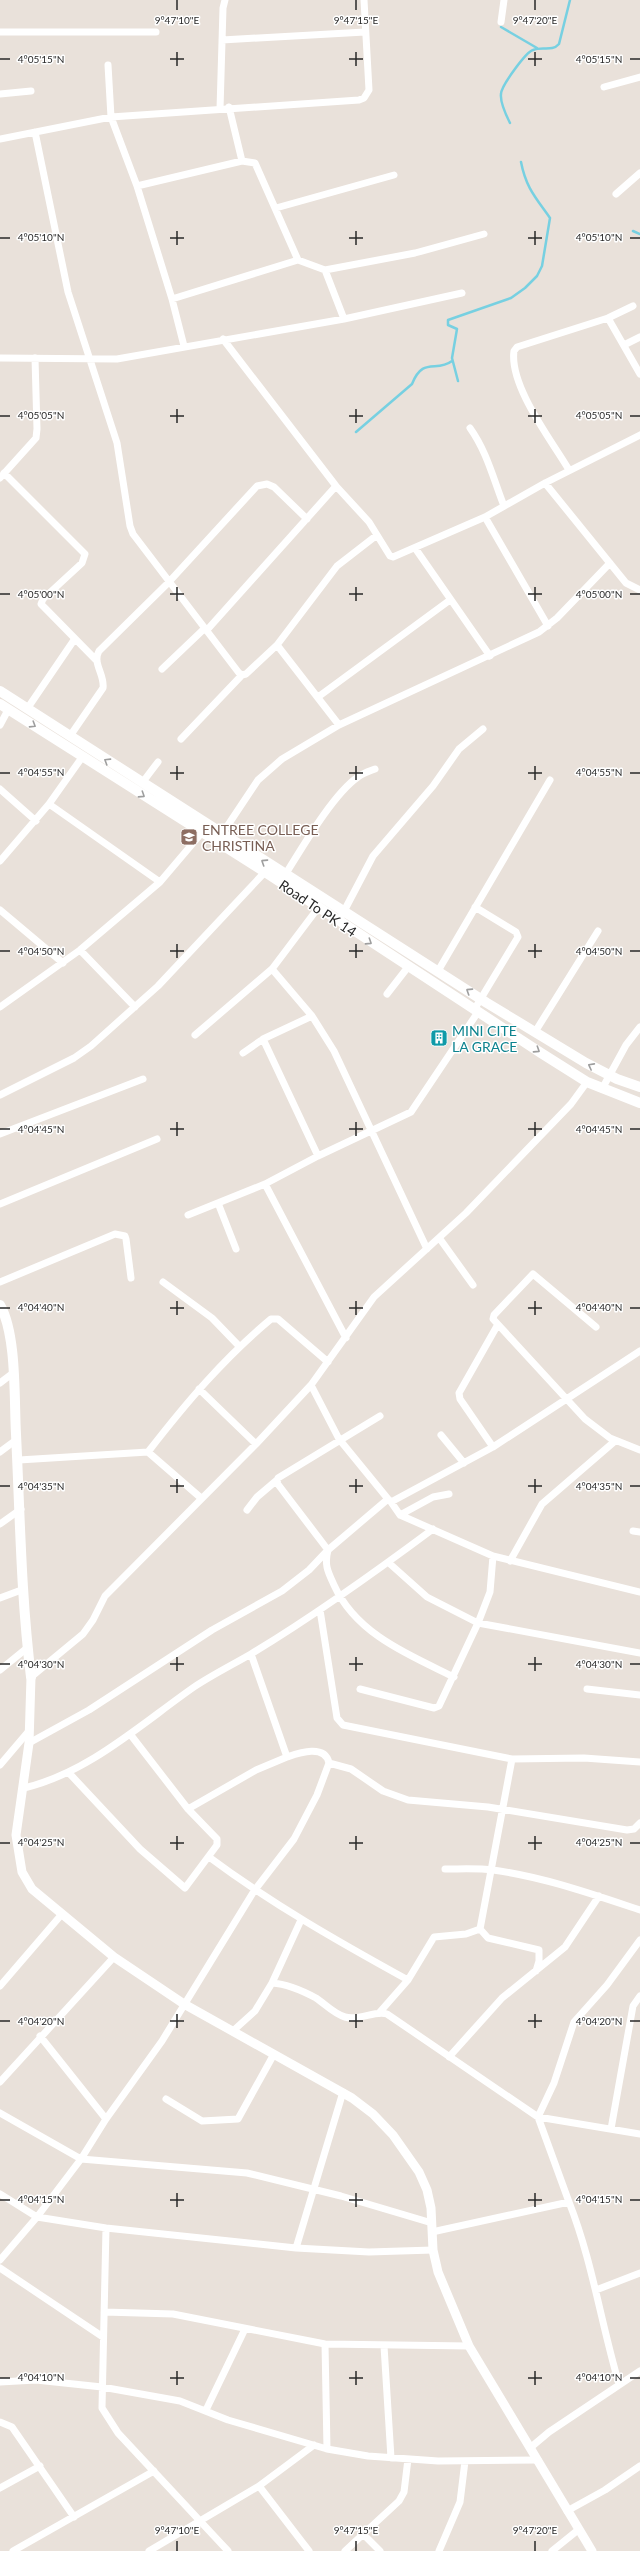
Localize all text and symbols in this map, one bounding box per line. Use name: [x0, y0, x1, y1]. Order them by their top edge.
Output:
text: 9°47'10"E: [155, 14, 200, 26]
text: 9°47'15"E: [334, 14, 379, 26]
text: 9°47'20"E: [513, 14, 558, 26]
text: 4°05'15"N: [18, 53, 64, 65]
text: 4°05'15"N: [576, 53, 622, 65]
text: 4°05'10"N: [18, 231, 64, 243]
text: 4°05'10"N: [576, 231, 622, 243]
text: 4°05'05"N: [18, 409, 64, 421]
text: 4°05'05"N: [576, 409, 622, 421]
text: 4°05'00"N: [18, 588, 64, 600]
text: 4°05'00"N: [576, 588, 622, 600]
one-way arrow: [29, 720, 36, 728]
one-way arrow: [105, 759, 112, 766]
text: 4°04'55"N: [18, 766, 64, 778]
text: 4°04'55"N: [576, 766, 622, 778]
one-way arrow: [138, 790, 145, 798]
place label: ENTREE COLLEGE CHRISTINA: [202, 821, 319, 854]
school or university icon: ENTREE COLLEGE CHRISTINA: [179, 827, 199, 847]
one-way arrow: [261, 859, 268, 866]
street label: Road To PK 14: [276, 876, 360, 940]
one-way arrow: [365, 937, 372, 944]
text: 4°04'50"N: [18, 945, 64, 957]
text: 4°04'50"N: [576, 945, 622, 957]
one-way arrow: [466, 989, 473, 996]
place label: MINI CITE LA GRACE: [452, 1022, 517, 1055]
building icon: MINI CITE LA GRACE: [429, 1028, 449, 1048]
one-way arrow: [532, 1046, 539, 1053]
one-way arrow: [588, 1063, 596, 1071]
text: 4°04'45"N: [18, 1123, 64, 1135]
text: 4°04'45"N: [576, 1123, 622, 1135]
text: 4°04'40"N: [18, 1301, 64, 1313]
text: 4°04'40"N: [576, 1301, 622, 1313]
text: 4°04'35"N: [18, 1480, 64, 1492]
text: 4°04'35"N: [576, 1480, 622, 1492]
text: 4°04'30"N: [18, 1658, 64, 1670]
text: 4°04'30"N: [576, 1658, 622, 1670]
text: 4°04'25"N: [18, 1836, 64, 1848]
text: 4°04'25"N: [576, 1836, 622, 1848]
text: 4°04'20"N: [18, 2015, 64, 2027]
text: 4°04'20"N: [576, 2015, 622, 2027]
text: 4°04'15"N: [18, 2193, 64, 2205]
text: 4°04'15"N: [576, 2193, 622, 2205]
text: 4°04'10"N: [18, 2371, 64, 2383]
text: 4°04'10"N: [576, 2371, 622, 2383]
text: 9°47'10"E: [155, 2524, 200, 2536]
text: 9°47'15"E: [334, 2524, 379, 2536]
text: 9°47'20"E: [513, 2524, 558, 2536]

